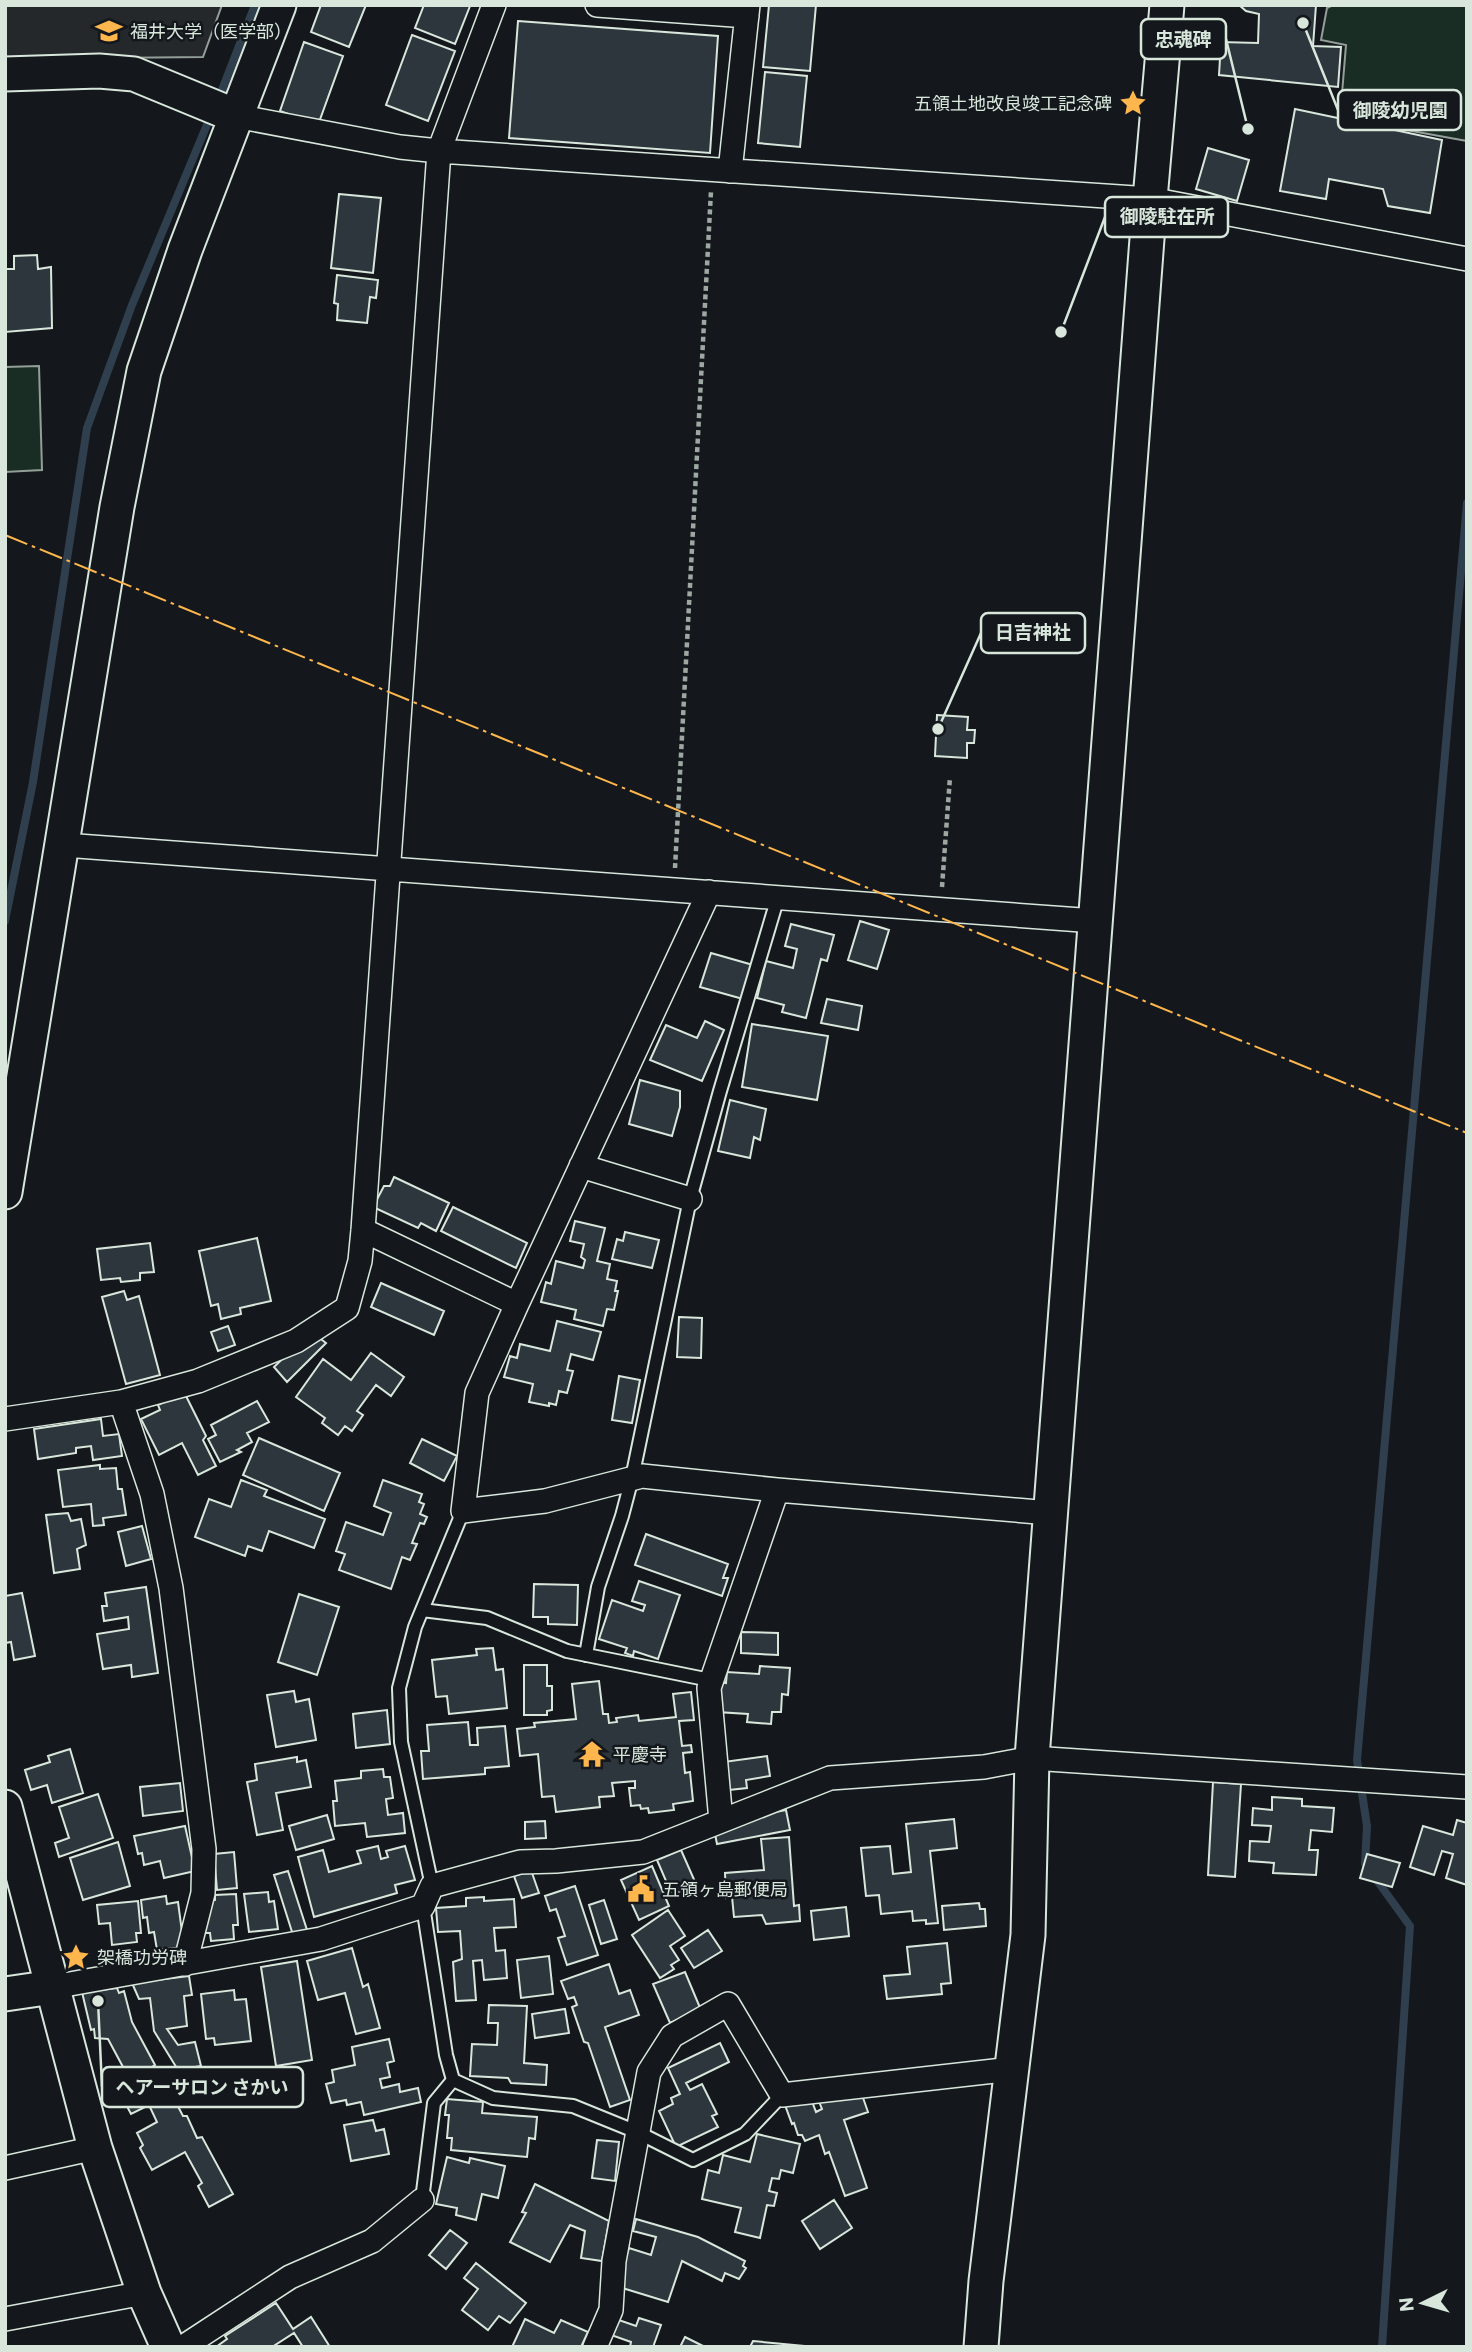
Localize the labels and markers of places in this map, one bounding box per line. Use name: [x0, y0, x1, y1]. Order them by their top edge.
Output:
school or university icon: 福井大学（医学部）: [94, 16, 124, 46]
callout: 忠魂碑: [1141, 19, 1226, 59]
place label: 福井大学（医学部）: [130, 20, 292, 42]
place icon: 五領土地改良竣工記念碑: [1118, 88, 1148, 118]
callout: 御陵幼児園: [1338, 90, 1461, 130]
place label: 五領土地改良竣工記念碑: [914, 92, 1112, 114]
callout: 御陵駐在所: [1105, 197, 1228, 237]
callout: 日吉神社: [981, 613, 1085, 653]
temple icon: 平慶寺: [577, 1739, 607, 1769]
place label: 平慶寺: [613, 1743, 667, 1765]
public building icon: 五領ヶ島郵便局: [626, 1874, 656, 1904]
place label: 五領ヶ島郵便局: [662, 1878, 788, 1900]
place icon: 架橋功労碑: [61, 1942, 91, 1972]
place label: 架橋功労碑: [97, 1946, 187, 1968]
callout: ヘアーサロン さかい: [102, 2067, 303, 2107]

